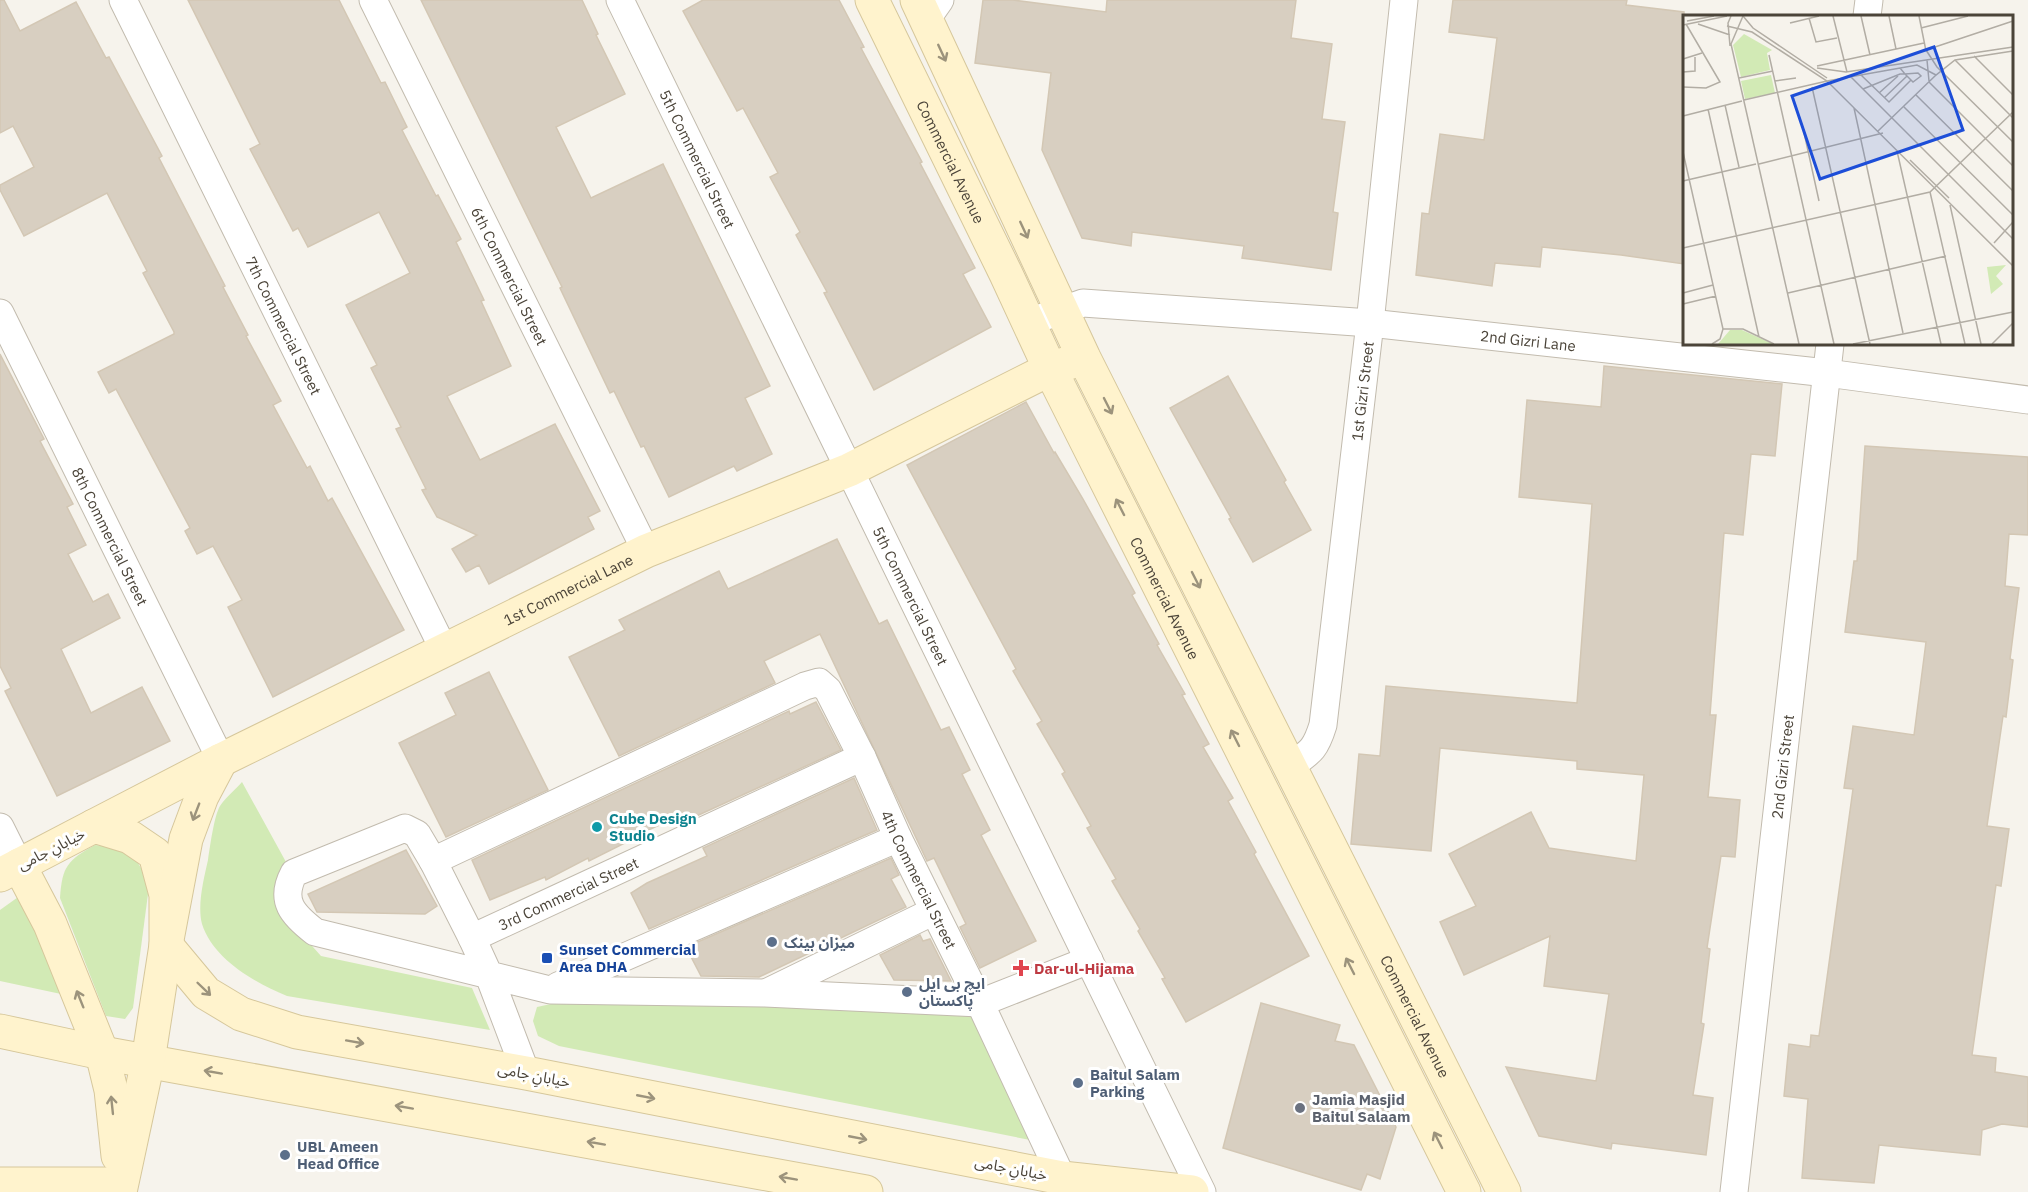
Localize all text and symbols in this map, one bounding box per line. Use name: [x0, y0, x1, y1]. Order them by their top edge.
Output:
inset map: [1683, 15, 2013, 345]
one-way arrow: [937, 43, 949, 61]
street label: 5th Commercial Street: [656, 87, 740, 232]
street label: Commercial Avenue: [913, 97, 989, 226]
street label: 6th Commercial Street: [467, 204, 552, 348]
one-way arrow: [1019, 220, 1031, 238]
street label: 7th Commercial Street: [242, 253, 326, 398]
street label: 2nd Gizri Lane: [1479, 326, 1577, 355]
street label: 1st Gizri Street: [1347, 340, 1377, 442]
one-way arrow: [1103, 396, 1115, 414]
street label: 8th Commercial Street: [68, 464, 153, 609]
one-way arrow: [1113, 499, 1125, 517]
street label: 5th Commercial Street: [869, 523, 953, 668]
street label: Commercial Avenue: [1126, 533, 1204, 662]
street label: 1st Commercial Lane: [500, 549, 636, 629]
one-way arrow: [1190, 571, 1202, 589]
street label: 2nd Gizri Street: [1767, 713, 1797, 820]
one-way arrow: [1229, 729, 1241, 747]
one-way arrow: [190, 803, 201, 821]
street label: 4th Commercial Street: [877, 807, 961, 952]
place label: Cube Design Studio: [609, 809, 697, 845]
marker: Cube Design Studio: [590, 820, 604, 834]
street label: خیابانِ جامی: [14, 824, 89, 876]
street label: 3rd Commercial Street: [495, 853, 641, 934]
place label: میزان بینک: [784, 933, 855, 952]
marker: میزان بینک: [765, 935, 779, 949]
place label: Sunset Commercial Area DHA: [559, 940, 697, 976]
marker: Sunset Commercial Area DHA: [540, 951, 554, 965]
street label: Commercial Avenue: [1377, 952, 1454, 1081]
one-way arrow: [1344, 957, 1355, 975]
marker: Dar-ul-Hijama: [1012, 959, 1030, 977]
place label: Dar-ul-Hijama: [1034, 959, 1135, 978]
place label: ایچ بی ایل پاکستان: [919, 974, 985, 1010]
one-way arrow: [196, 982, 211, 996]
marker: ایچ بی ایل پاکستان: [900, 985, 914, 999]
one-way arrow: [74, 990, 85, 1008]
one-way arrow: [345, 1037, 364, 1048]
street label: خیابانِ جامی: [496, 1059, 572, 1094]
place label: Baitul Salam Parking: [1090, 1065, 1180, 1101]
one-way arrow: [203, 1066, 223, 1077]
marker: Baitul Salam Parking: [1071, 1076, 1085, 1090]
place label: Jamia Masjid Baitul Salaam: [1312, 1090, 1411, 1126]
one-way arrow: [635, 1092, 655, 1103]
one-way arrow: [106, 1096, 117, 1116]
marker: Jamia Masjid Baitul Salaam: [1293, 1101, 1307, 1115]
one-way arrow: [395, 1102, 415, 1113]
one-way arrow: [1432, 1131, 1443, 1149]
one-way arrow: [847, 1133, 867, 1144]
place label: UBL Ameen Head Office: [297, 1137, 380, 1173]
one-way arrow: [587, 1137, 607, 1148]
marker: UBL Ameen Head Office: [278, 1148, 292, 1162]
street label: خیابانِ جامی: [973, 1152, 1049, 1187]
one-way arrow: [779, 1172, 798, 1183]

